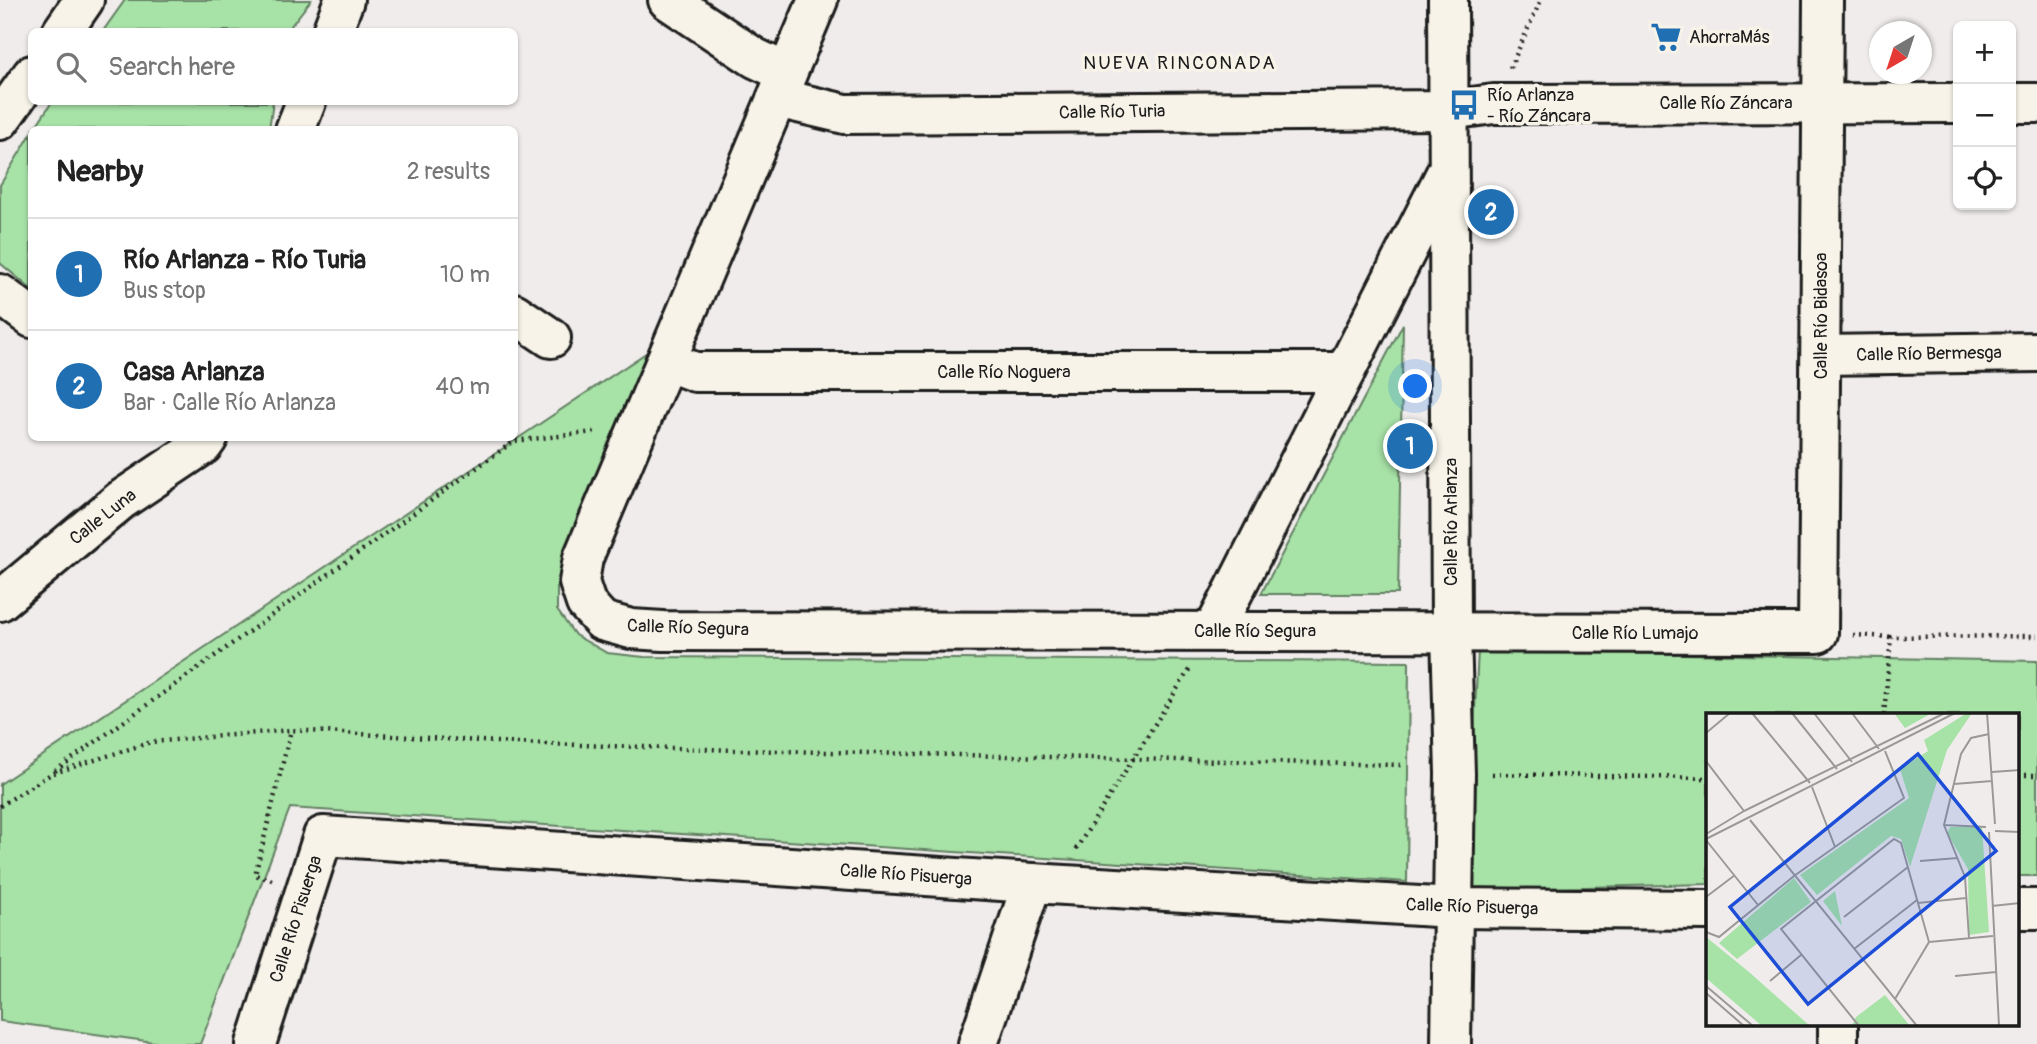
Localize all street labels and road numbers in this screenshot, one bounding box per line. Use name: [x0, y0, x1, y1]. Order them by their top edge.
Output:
street label: Calle Río Záncara: [1659, 92, 1793, 115]
street label: Calle Río Turia: [1059, 100, 1165, 124]
street label: Calle Río Bidasoa: [1810, 253, 1833, 379]
street label: Calle Río Bermesga: [1856, 341, 2002, 367]
street label: Calle Río Noguera: [937, 361, 1071, 384]
street label: Calle Río Arlanza: [1440, 458, 1463, 586]
street label: Calle Luna: [65, 484, 141, 550]
street label: Calle Río Segura: [627, 614, 749, 642]
street label: Calle Río Segura: [1194, 620, 1316, 643]
street label: Calle Río Lumajo: [1572, 622, 1699, 645]
street label: Calle Río Pisuerga: [265, 852, 327, 986]
street label: Calle Río Pisuerga: [839, 859, 973, 891]
street label: Calle Río Pisuerga: [1405, 893, 1539, 921]

